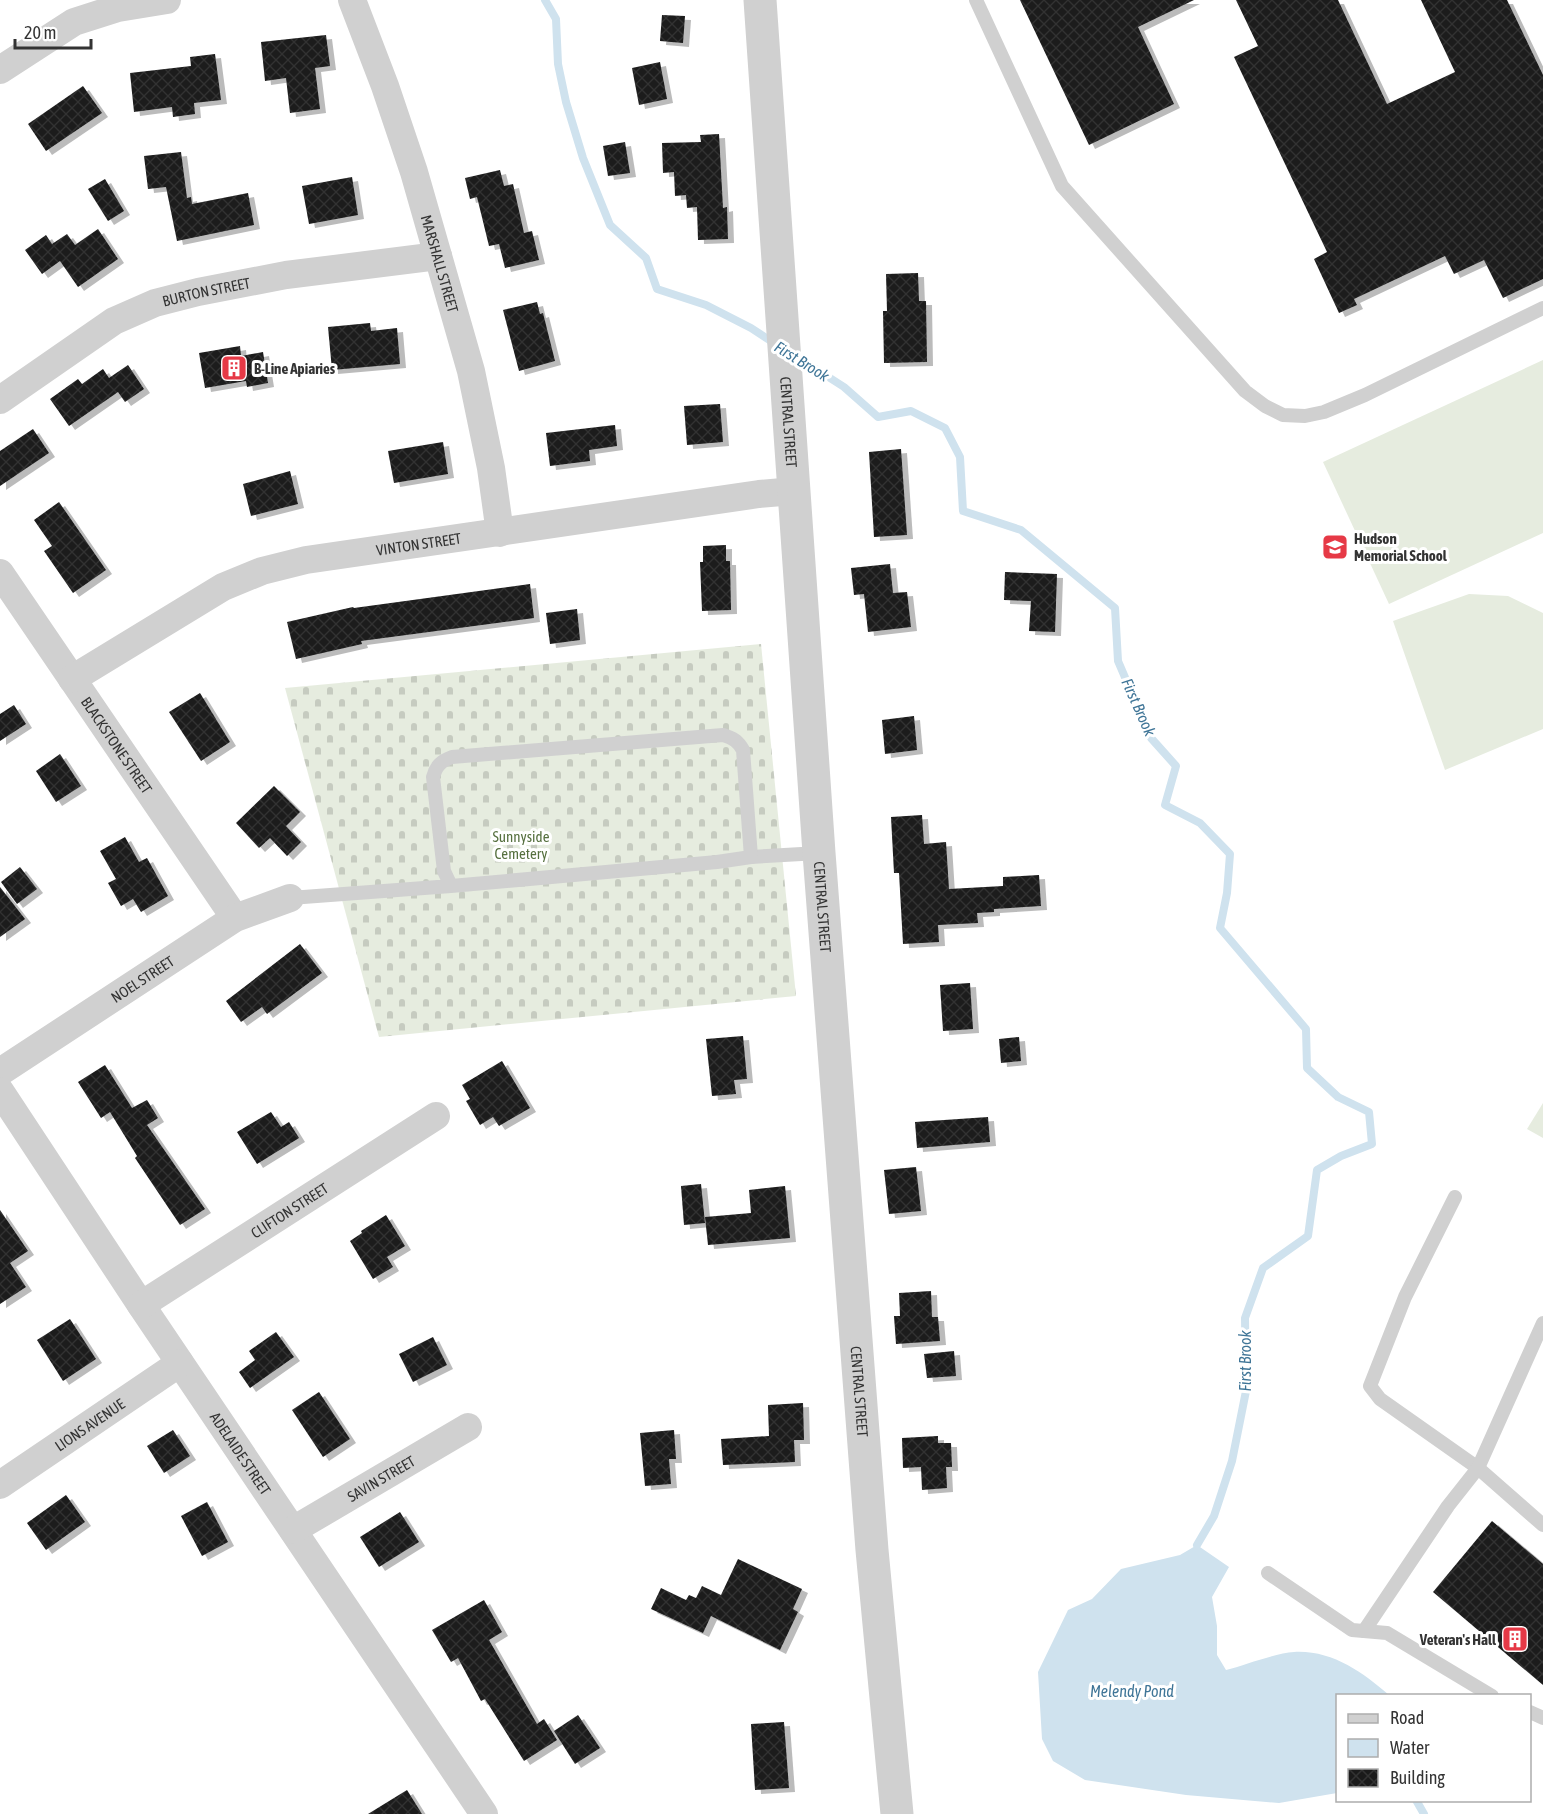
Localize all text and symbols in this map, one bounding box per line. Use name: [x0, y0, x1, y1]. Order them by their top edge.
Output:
scale bar: [15, 12, 92, 50]
text: 20 m: [24, 22, 56, 43]
street label: MARSHALL STREET: [418, 213, 462, 315]
street label: BURTON STREET: [161, 274, 252, 309]
water label: First Brook: [771, 337, 834, 385]
building icon: B-Line Apiaries: [219, 353, 249, 383]
place label: B-Line Apiaries: [254, 360, 336, 377]
street label: CENTRAL STREET: [778, 376, 801, 468]
street label: VINTON STREET: [375, 529, 463, 558]
place label: Hudson Memorial School: [1354, 530, 1448, 564]
school or university icon: Hudson Memorial School: [1320, 532, 1350, 562]
water label: First Brook: [1118, 675, 1160, 739]
street label: BLACKSTONE STREET: [78, 693, 156, 797]
park label: Sunnyside Cemetery: [493, 828, 550, 862]
street label: CENTRAL STREET: [811, 861, 835, 953]
street label: NOEL STREET: [108, 952, 177, 1006]
street label: CLIFTON STREET: [247, 1179, 331, 1241]
water label: First Brook: [1236, 1329, 1254, 1392]
street label: CENTRAL STREET: [848, 1345, 872, 1438]
street label: LIONS AVENUE: [51, 1394, 128, 1454]
street label: ADELAIDE STREET: [207, 1409, 275, 1498]
street label: SAVIN STREET: [344, 1452, 418, 1505]
building icon: Veteran's Hall: [1500, 1624, 1530, 1654]
place label: Veteran's Hall: [1419, 1631, 1497, 1648]
water label: Melendy Pond: [1090, 1682, 1174, 1701]
legend: [1336, 1694, 1531, 1802]
text: Road: [1390, 1707, 1424, 1728]
text: Water: [1390, 1737, 1430, 1758]
text: Building: [1390, 1767, 1445, 1788]

